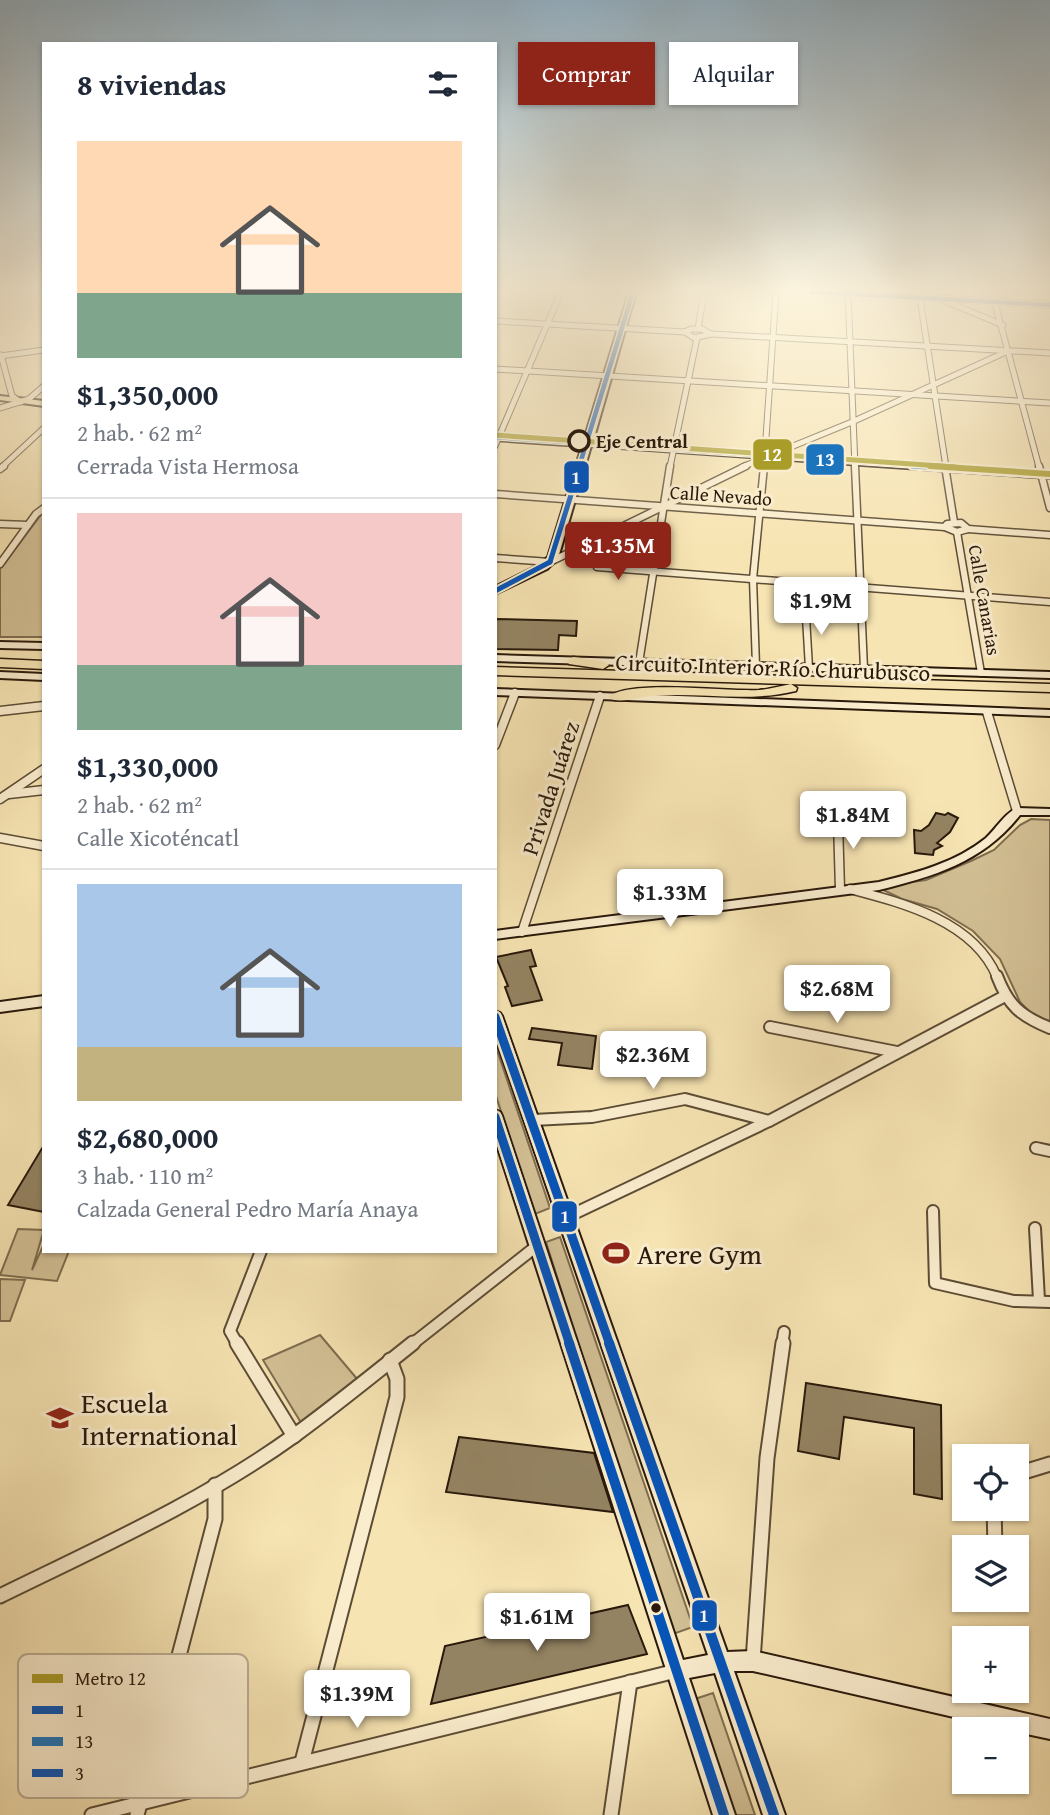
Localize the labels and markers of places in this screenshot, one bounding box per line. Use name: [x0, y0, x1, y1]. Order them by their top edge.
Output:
place label: Eje Central: [596, 427, 688, 455]
marker: Eje Central: [568, 430, 590, 452]
pin: $1.35M: [561, 522, 675, 582]
pin: $1.9M: [772, 578, 870, 637]
pin: $1.84M: [796, 792, 910, 851]
pin: $1.33M: [613, 870, 727, 929]
pin: $2.68M: [780, 965, 894, 1025]
pin: $2.36M: [596, 1032, 710, 1091]
place label: Arere Gym: [637, 1233, 762, 1274]
sports icon: Arere Gym: [601, 1238, 631, 1268]
place label: Escuela International: [81, 1382, 238, 1455]
school or university icon: Escuela International: [45, 1403, 75, 1433]
pin: $1.61M: [480, 1594, 594, 1653]
unlabelled marker: [649, 1601, 663, 1615]
pin: $1.39M: [300, 1670, 414, 1730]

